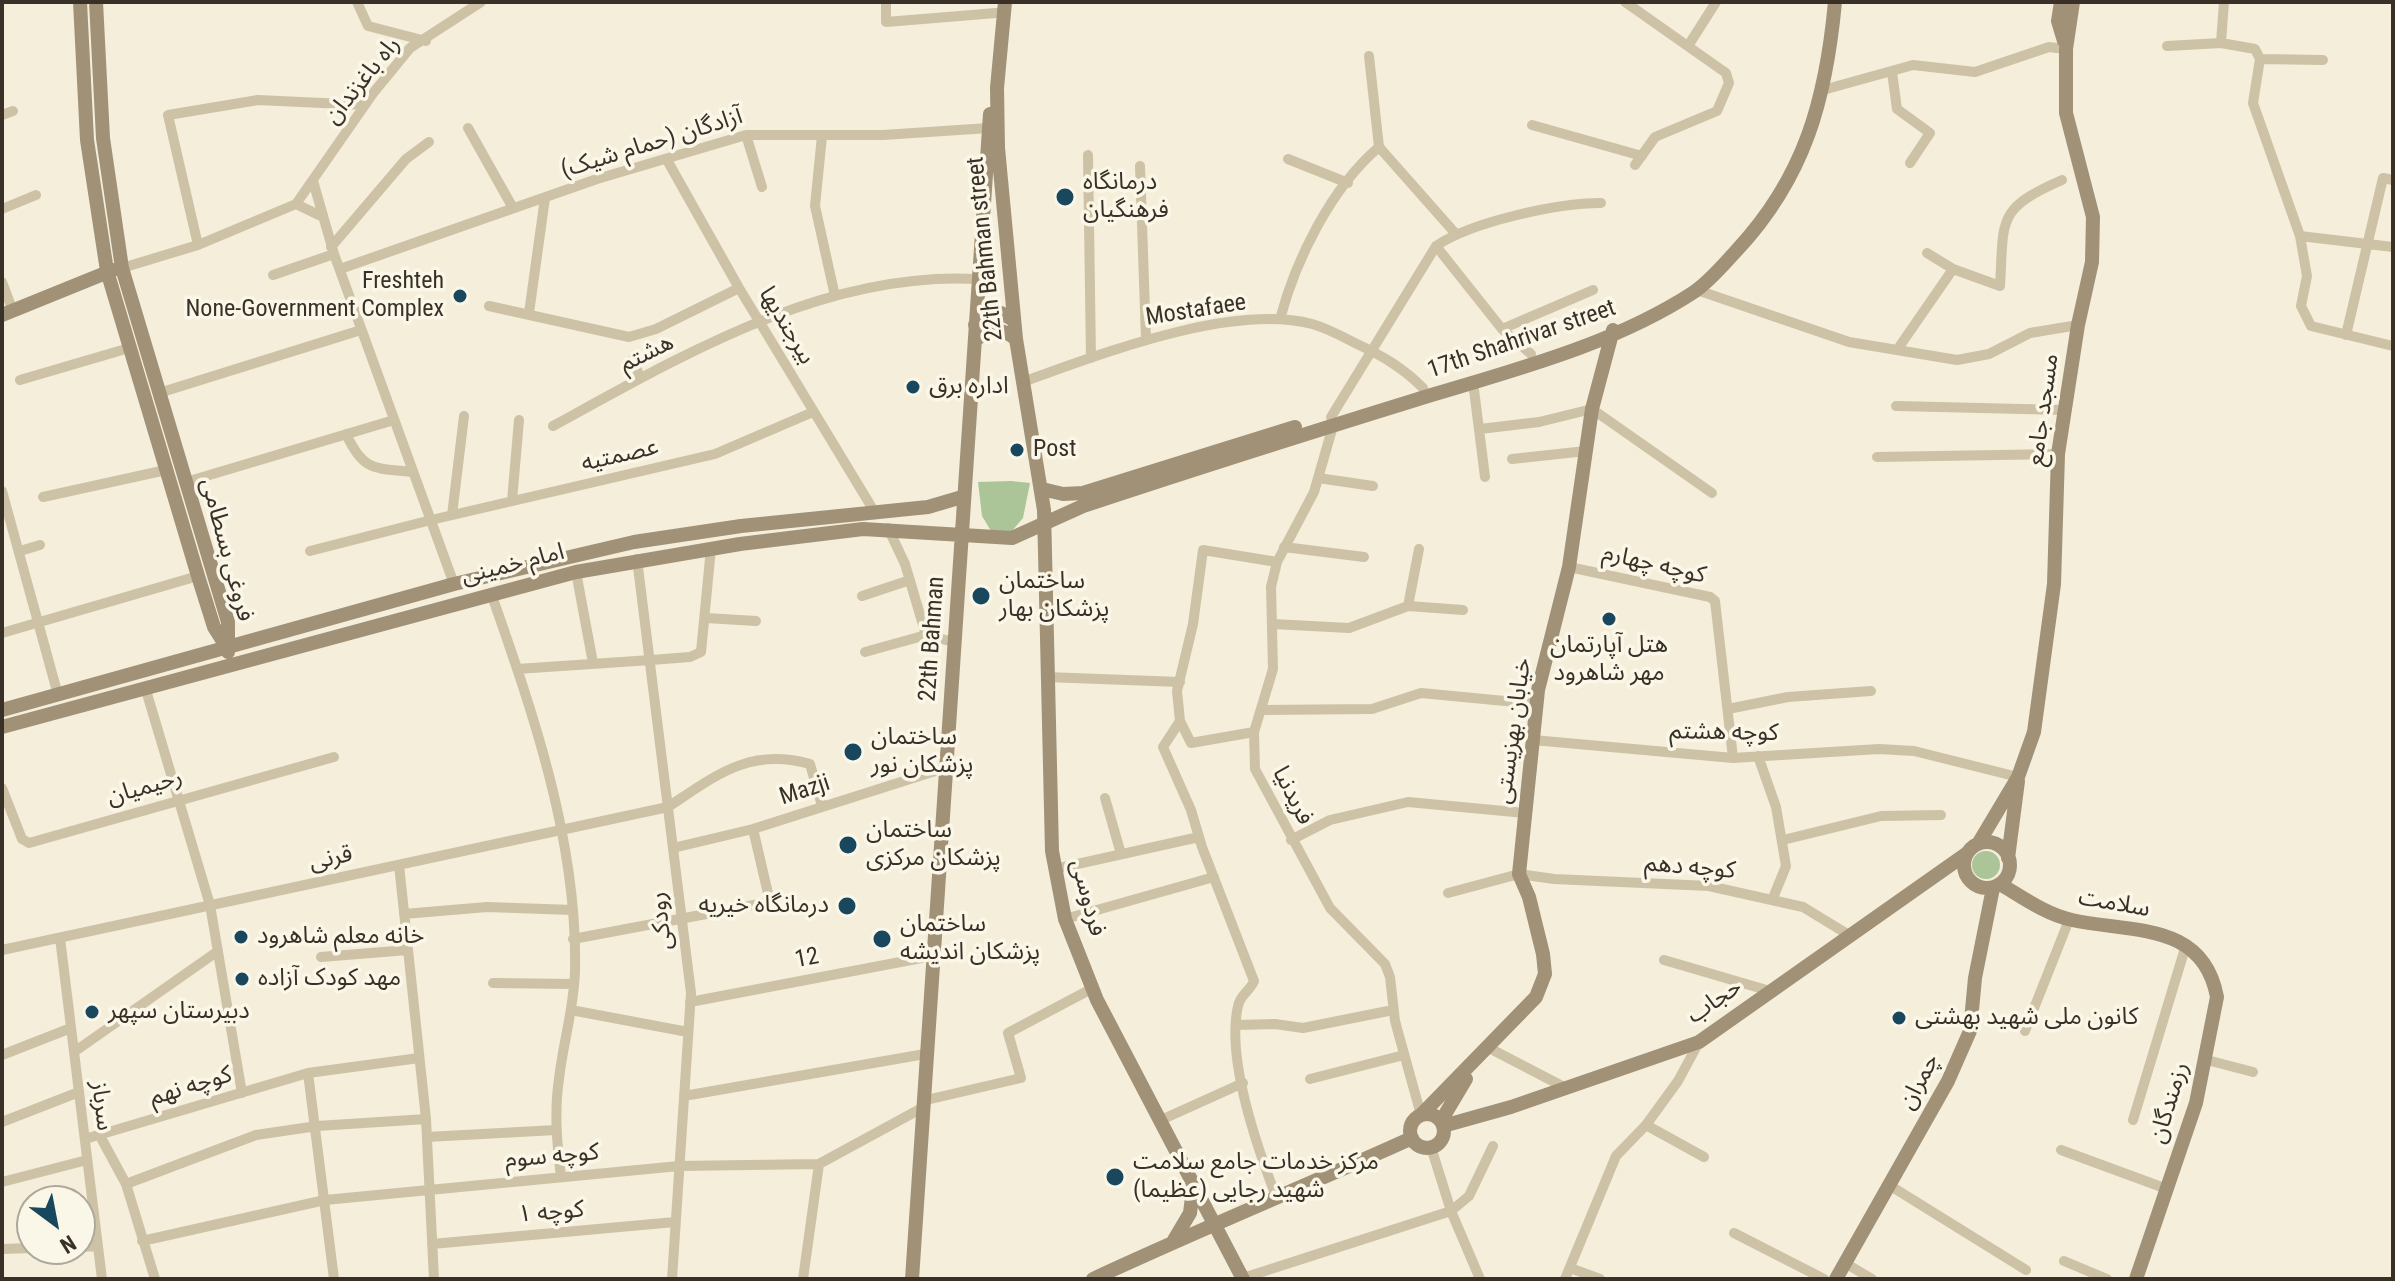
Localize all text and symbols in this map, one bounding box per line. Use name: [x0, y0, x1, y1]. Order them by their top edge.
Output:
street label: راه باغزندان: [319, 31, 407, 131]
street label: آزادگان (حمام شیک): [558, 103, 746, 185]
street label: 22th Bahman street: [962, 155, 1010, 343]
place label: درمانگاه فرهنگیان: [1083, 169, 1169, 225]
marker: درمانگاه فرهنگیان: [1054, 186, 1076, 208]
place label: Freshteh None-Government Complex: [185, 268, 444, 324]
street label: بیرجندیها: [752, 282, 820, 370]
marker: Freshteh None-Government Complex: [451, 287, 469, 305]
street label: Mostafaee: [1144, 289, 1248, 333]
street label: 17th Shahrivar street: [1424, 294, 1620, 386]
street label: هشتم: [615, 329, 679, 379]
street label: مسجد جامع: [2022, 352, 2066, 468]
place label: اداره برق: [929, 373, 1009, 401]
marker: اداره برق: [904, 378, 922, 396]
street label: عصمتیه: [579, 433, 661, 479]
place label: Post: [1033, 436, 1076, 464]
marker: Post: [1008, 441, 1026, 459]
street label: فروغی بسطامی: [193, 475, 259, 625]
street label: امام خمینی: [458, 538, 568, 592]
street label: کوچه چهارم: [1599, 539, 1709, 591]
place label: ساختمان پزشکان بهار: [999, 568, 1109, 624]
street label: 22th Bahman: [914, 576, 952, 702]
marker: ساختمان پزشکان بهار: [970, 585, 992, 607]
marker: هتل آپارتمان مهر شاهرود: [1600, 610, 1618, 628]
place label: هتل آپارتمان مهر شاهرود: [1550, 632, 1668, 688]
street label: خیابان بهزیستی: [1490, 656, 1538, 806]
street label: کوچه هشتم: [1669, 718, 1779, 748]
place label: ساختمان پزشکان نور: [871, 724, 973, 780]
marker: ساختمان پزشکان نور: [842, 741, 864, 763]
street label: فریدنیا: [1265, 762, 1319, 830]
street label: رحیمیان: [104, 764, 186, 812]
street label: Mazji: [776, 769, 834, 813]
place label: ساختمان پزشکان مرکزی: [866, 817, 1001, 873]
marker: ساختمان پزشکان مرکزی: [837, 834, 859, 856]
street label: قرنی: [307, 840, 355, 878]
street label: کوچه دهم: [1643, 850, 1737, 886]
street label: فردوسی: [1063, 857, 1111, 939]
street label: سلامت: [2076, 884, 2152, 924]
street label: رودکی: [644, 890, 680, 952]
place label: درمانگاه خیریه: [699, 892, 829, 920]
marker: درمانگاه خیریه: [836, 895, 858, 917]
place label: ساختمان پزشکان اندیشه: [900, 911, 1040, 967]
place label: خانه معلم شاهرود: [257, 923, 424, 951]
marker: خانه معلم شاهرود: [232, 928, 250, 946]
marker: ساختمان پزشکان اندیشه: [871, 928, 893, 950]
street label: 12: [793, 943, 821, 975]
place label: مهد کودک آزاده: [258, 965, 401, 993]
marker: مهد کودک آزاده: [233, 970, 251, 988]
street label: حجاب: [1682, 973, 1748, 1031]
place label: دبیرستان سپهر: [108, 998, 250, 1026]
marker: دبیرستان سپهر: [83, 1003, 101, 1021]
place label: کانون ملی شهید بهشتی: [1915, 1004, 2138, 1032]
marker: کانون ملی شهید بهشتی: [1890, 1009, 1908, 1027]
street label: چمران: [1893, 1049, 1947, 1115]
street label: رزمندگان: [2144, 1059, 2196, 1147]
street label: کوچه نهم: [146, 1061, 236, 1113]
street label: سرباز: [84, 1080, 118, 1132]
street label: کوچه سوم: [504, 1139, 600, 1175]
place label: مرکز خدمات جامع سلامت شهید رجایی (عظیما): [1133, 1149, 1379, 1205]
marker: مرکز خدمات جامع سلامت شهید رجایی (عظیما): [1104, 1166, 1126, 1188]
north arrow: [16, 1185, 96, 1265]
street label: ۱ کوچه: [517, 1196, 585, 1230]
text: N: [56, 1230, 80, 1258]

